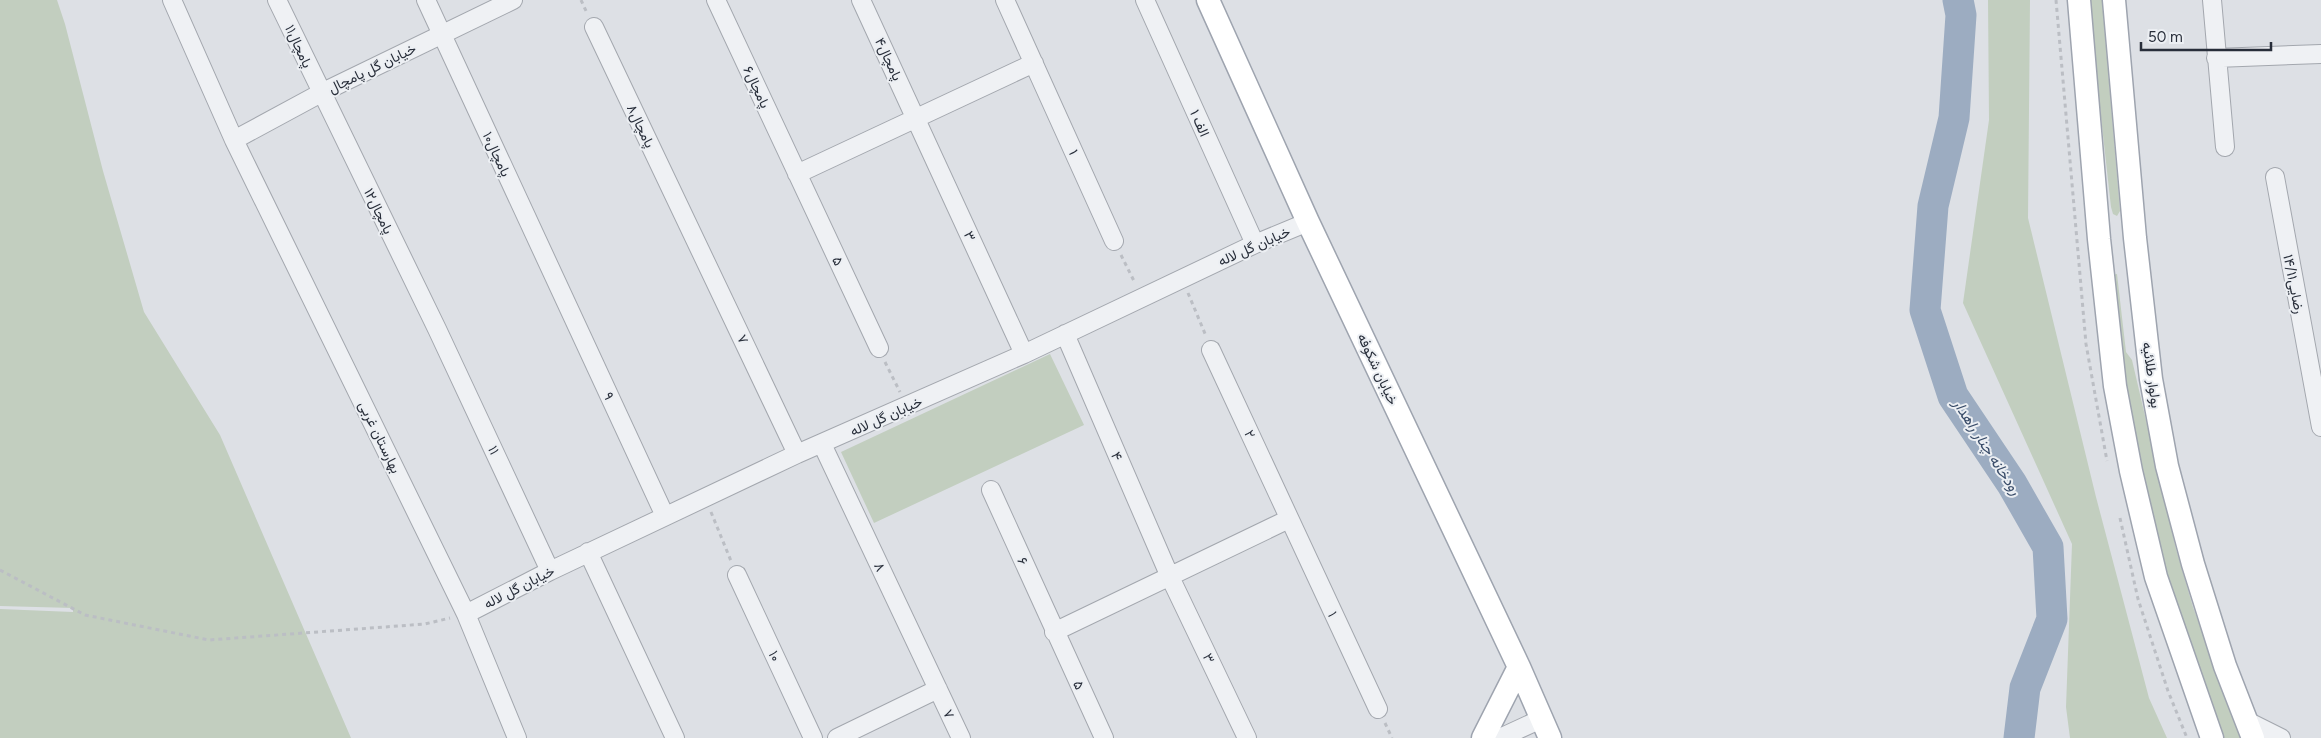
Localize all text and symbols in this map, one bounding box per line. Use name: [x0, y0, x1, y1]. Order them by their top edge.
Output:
scale bar: [2141, 20, 2271, 52]
street label: پامچال۱۱: [280, 22, 316, 71]
text: 50 m: [2148, 28, 2183, 46]
street label: پامچال۴: [870, 35, 906, 84]
street label: خیابان گل پامچال: [326, 40, 419, 98]
street label: پامچال۶: [739, 63, 774, 111]
street label: پامچال۸: [622, 102, 658, 151]
street label: ۱ الف: [1186, 107, 1213, 139]
street label: پامچال۱۰: [478, 129, 514, 180]
street label: ۱: [1065, 147, 1082, 158]
street label: پامچال۱۲: [359, 185, 397, 237]
street label: خیابان گل لاله: [1216, 223, 1293, 270]
street label: ۳: [960, 229, 979, 244]
street label: رضایی۱۴/۱۱: [2279, 253, 2308, 315]
street label: ۵: [828, 254, 847, 269]
street label: خیابان شکوفه: [1354, 331, 1402, 408]
street label: ۷: [733, 332, 752, 347]
street label: بولوار طلائیه: [2138, 341, 2165, 409]
street label: ۹: [599, 390, 618, 403]
street label: خیابان گل لاله: [848, 393, 925, 440]
water label: رودخانه چنار راهدار: [1948, 395, 2025, 499]
street label: بهارستان غربی: [355, 398, 404, 476]
street label: ۲: [1240, 427, 1259, 441]
street label: ۱۱: [484, 443, 503, 457]
street label: ۴: [1107, 449, 1126, 463]
street label: ۶: [1013, 555, 1032, 568]
street label: ۸: [870, 560, 889, 575]
street label: خیابان گل لاله: [481, 562, 557, 613]
street label: ۱: [1324, 609, 1341, 620]
street label: ۱۰: [765, 648, 784, 664]
street label: ۳: [1199, 650, 1218, 666]
street label: ۵: [1069, 678, 1088, 693]
street label: ۷: [939, 707, 958, 722]

